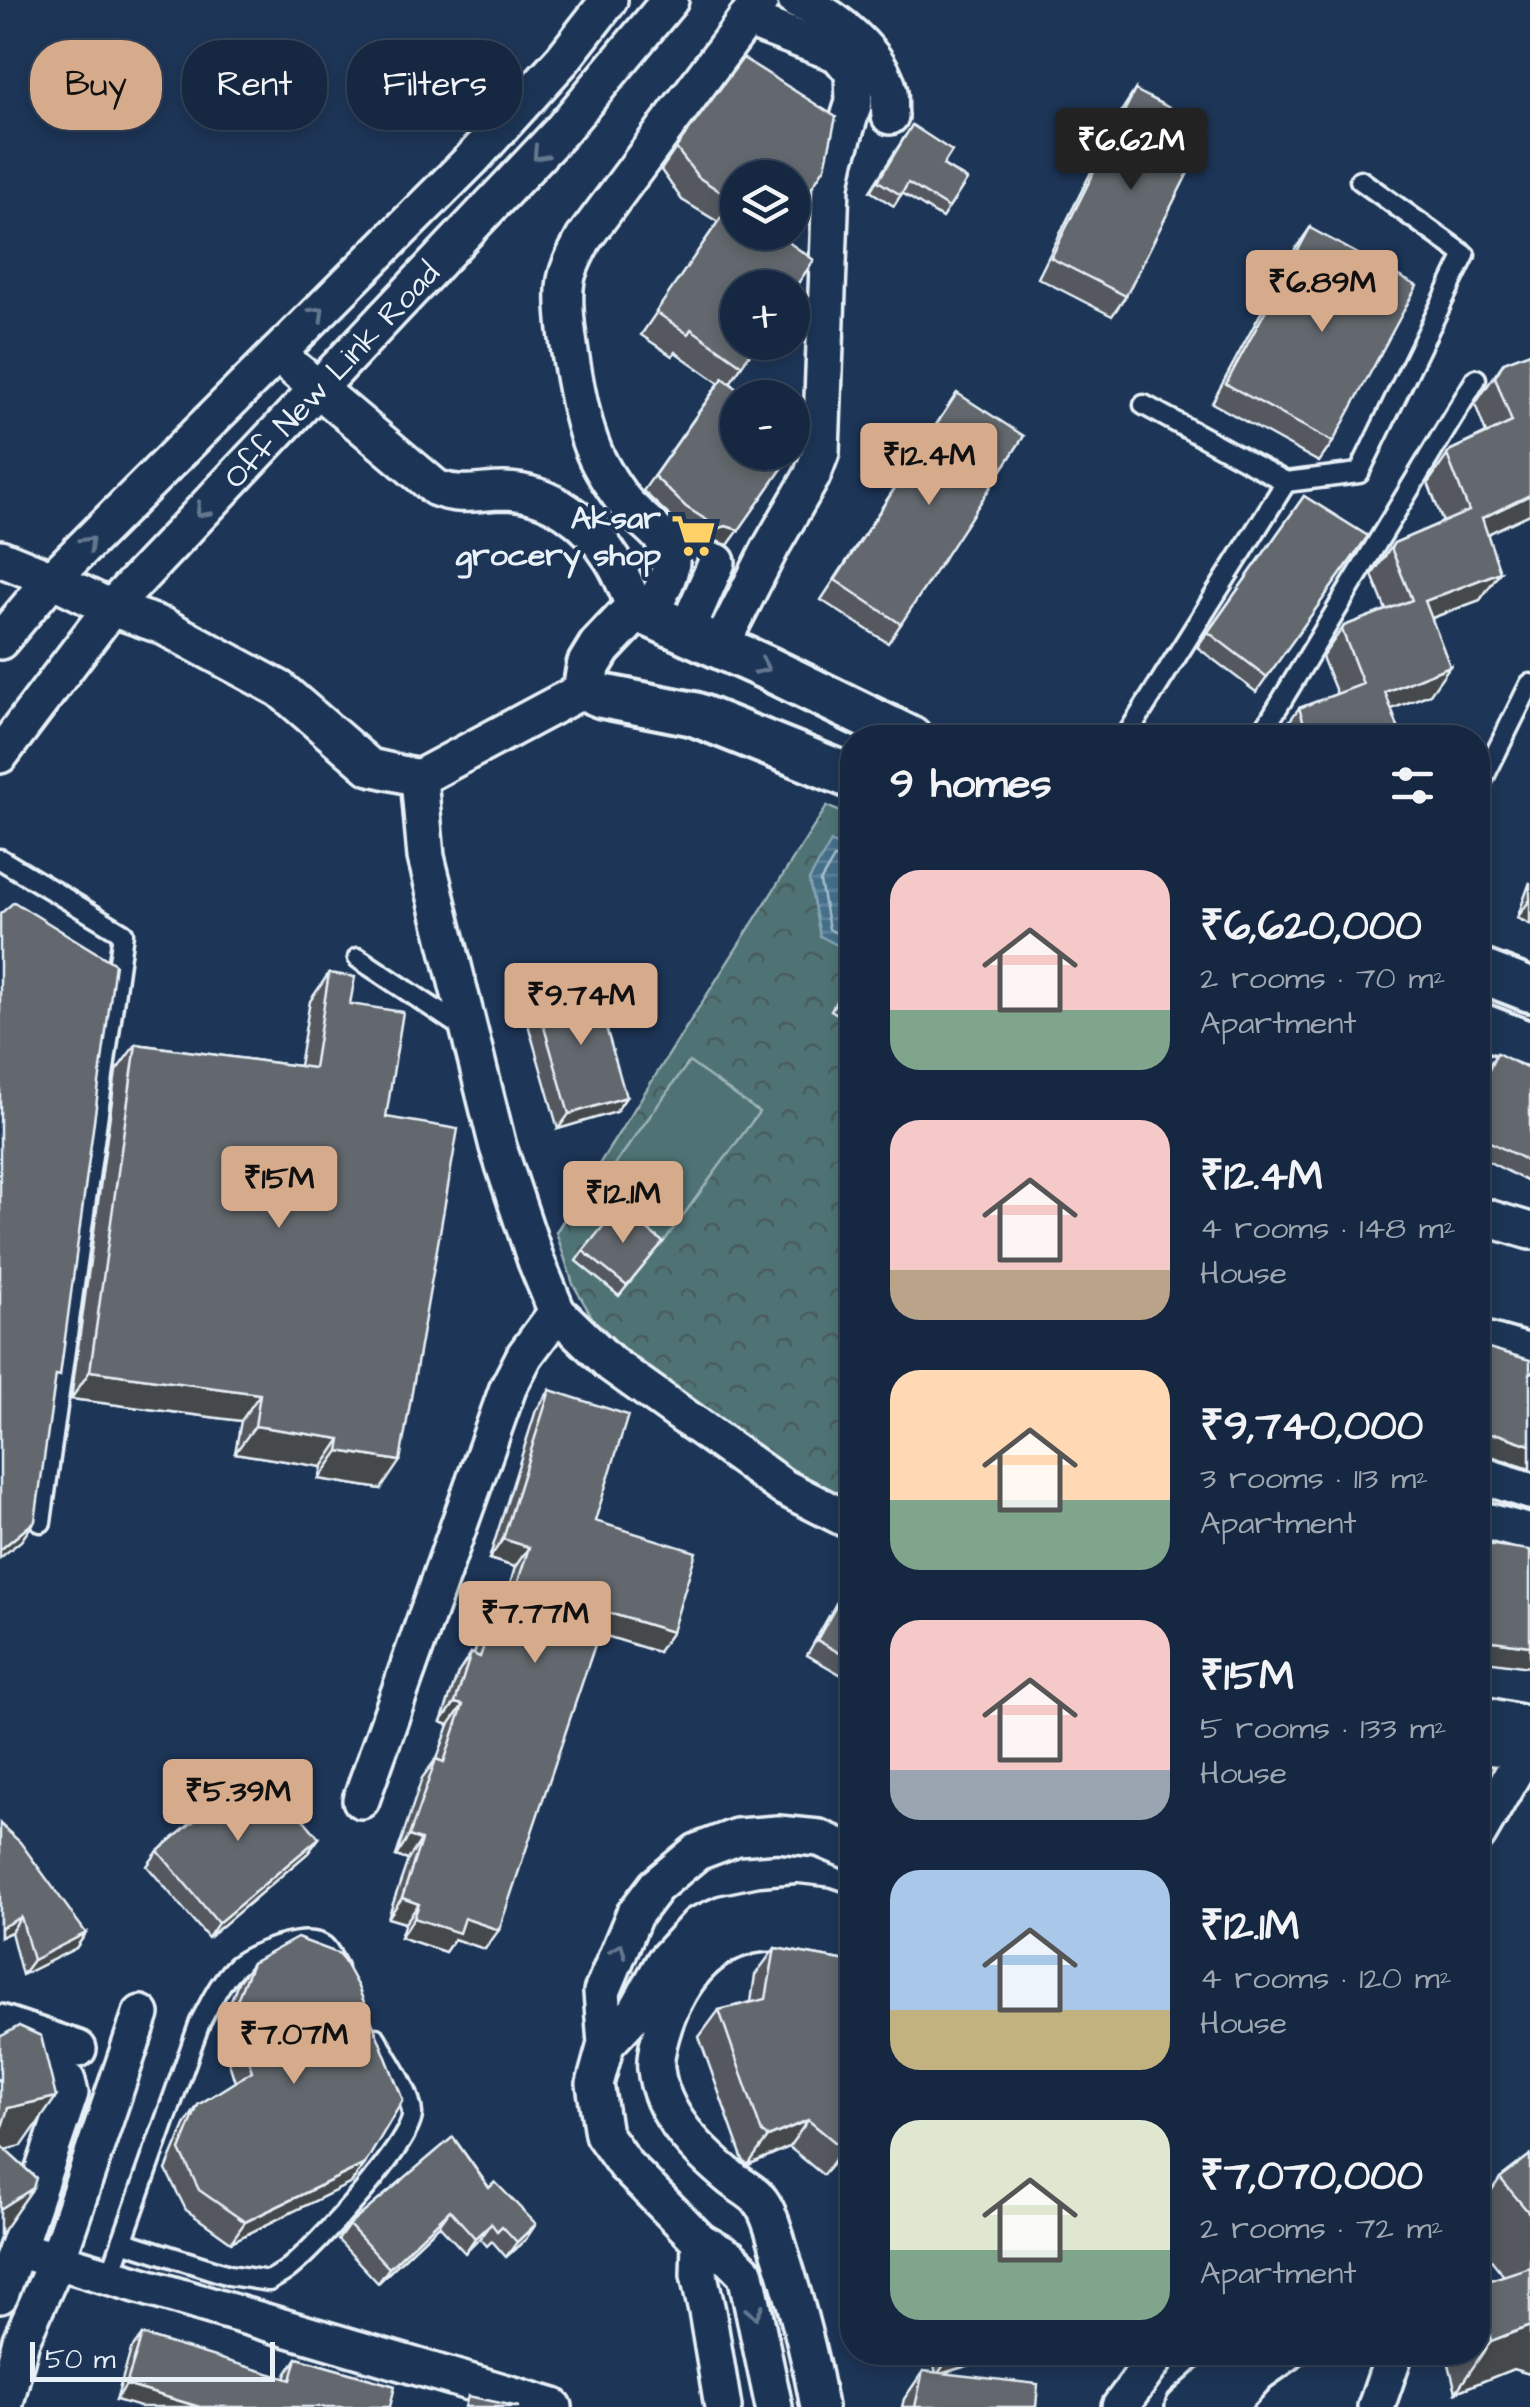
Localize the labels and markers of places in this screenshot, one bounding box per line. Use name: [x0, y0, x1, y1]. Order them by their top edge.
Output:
pin: ₹6.62M: [1050, 108, 1212, 193]
pin: ₹6.89M: [1241, 250, 1403, 335]
pin: ₹12.4M: [848, 423, 1010, 508]
place label: Aksar grocery shop: [456, 496, 661, 579]
supermarket icon: Aksar grocery shop: [670, 511, 718, 559]
pin: ₹9.74M: [500, 963, 662, 1048]
pin: ₹15M: [220, 1146, 338, 1231]
pin: ₹12.1M: [542, 1161, 704, 1246]
pin: ₹7.77M: [454, 1581, 616, 1666]
pin: ₹5.39M: [157, 1759, 319, 1844]
pin: ₹7.07M: [213, 2002, 375, 2087]

